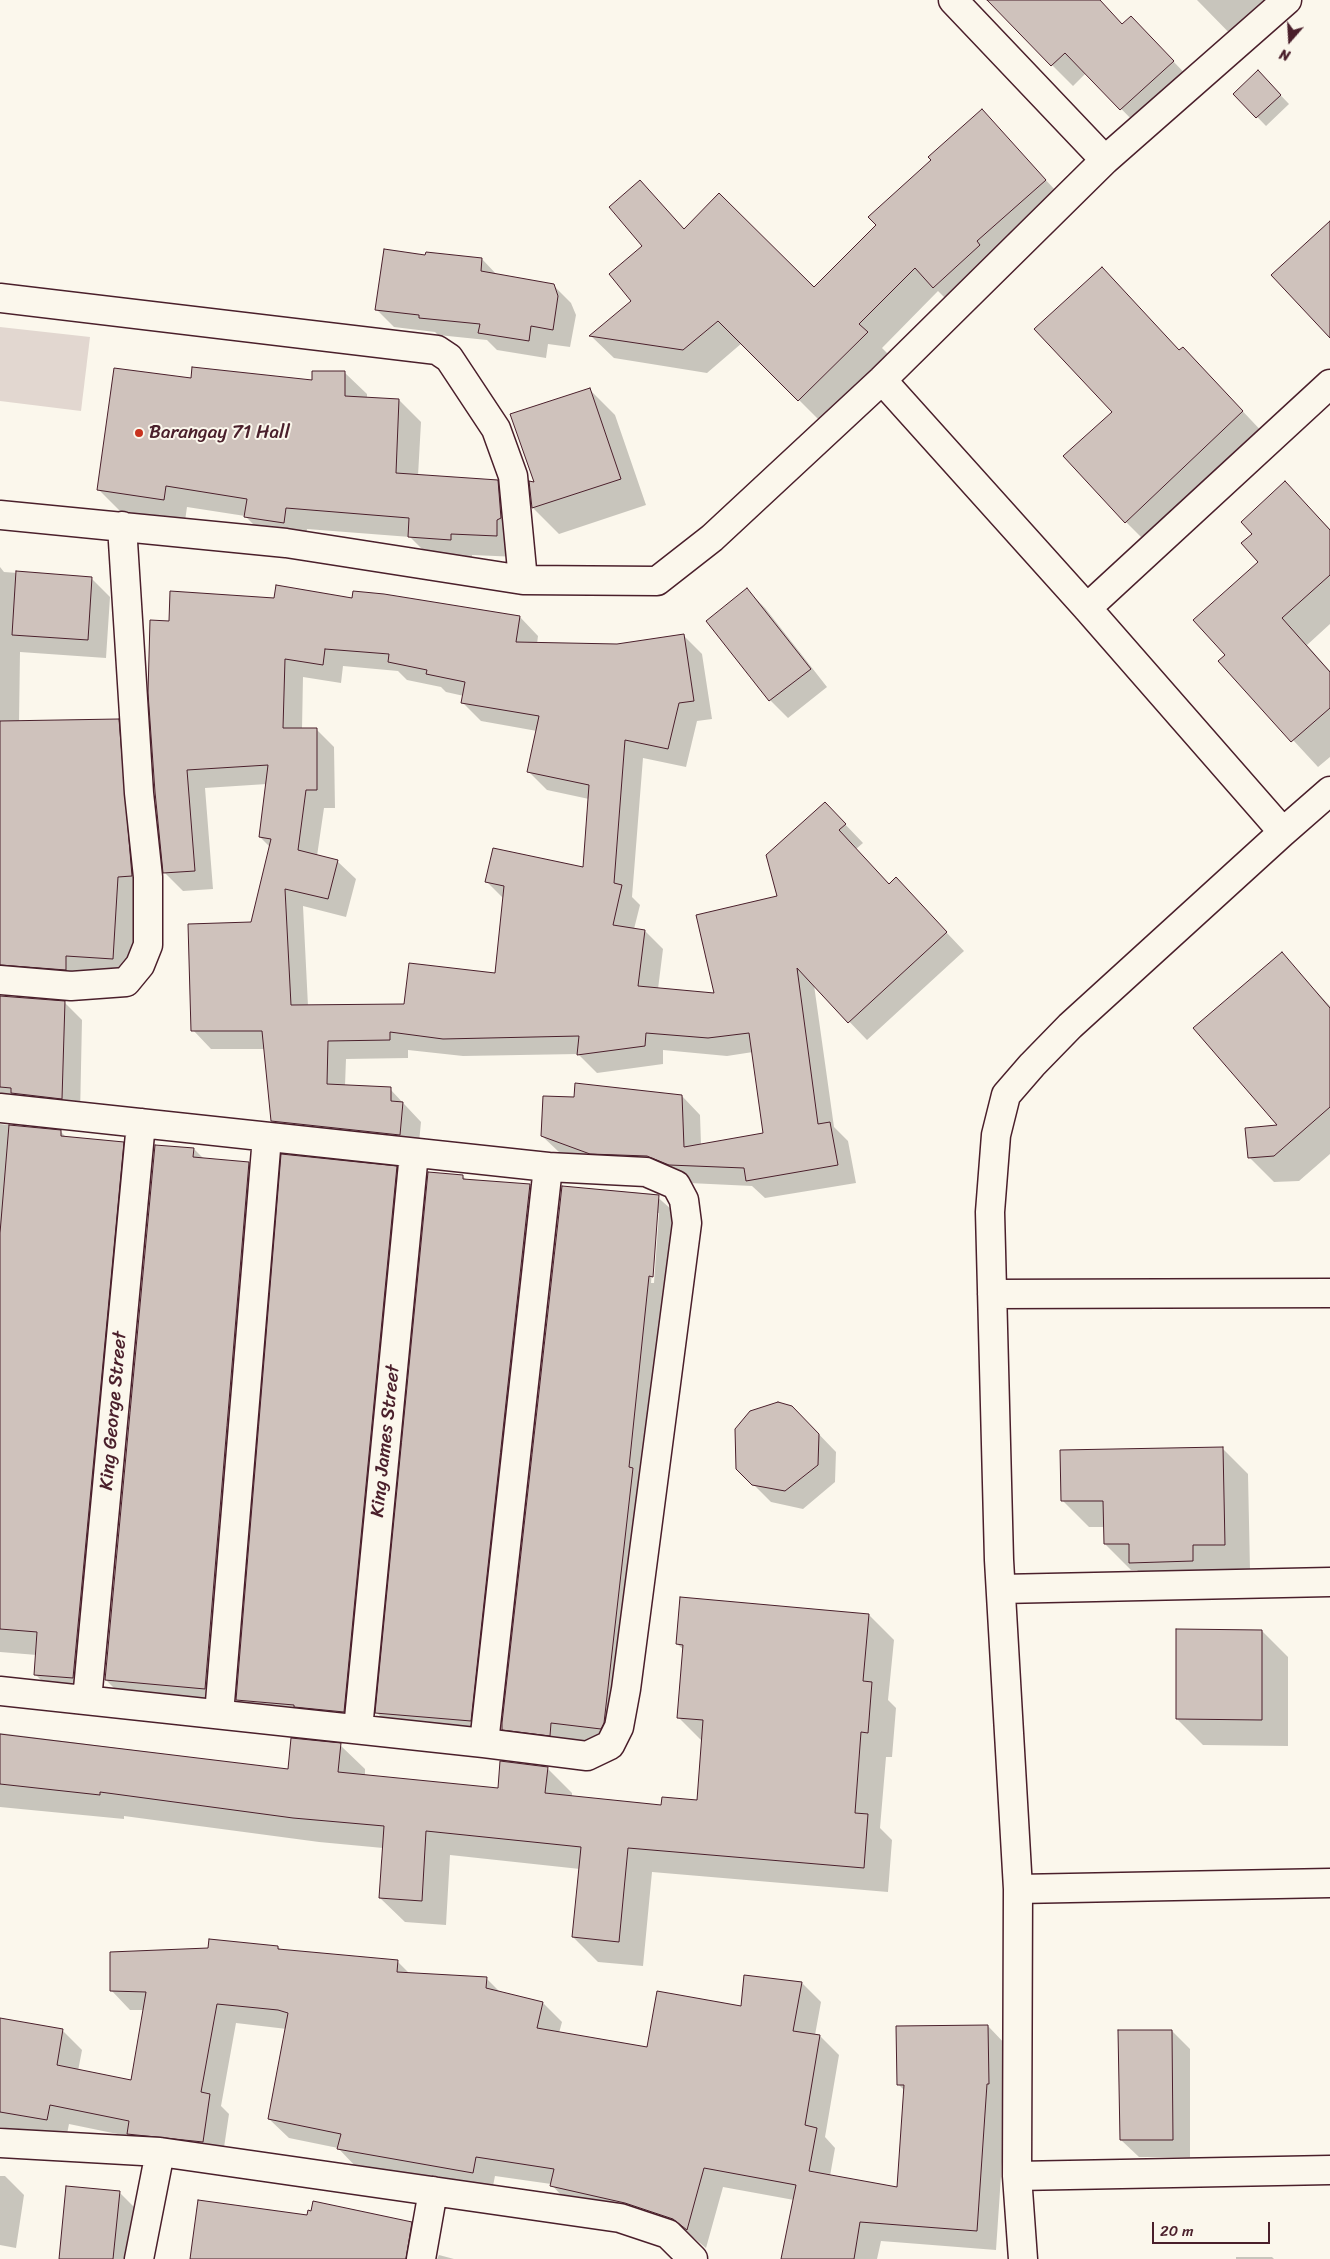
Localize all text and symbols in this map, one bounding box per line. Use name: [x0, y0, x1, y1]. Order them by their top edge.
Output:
north arrow: [1265, 15, 1315, 65]
text: N: [1276, 41, 1294, 68]
place label: Barangay 71 Hall: [149, 422, 290, 444]
marker: Barangay 71 Hall: [133, 427, 145, 439]
street label: King George Street: [96, 1331, 132, 1491]
street label: King James Street: [367, 1364, 405, 1518]
scale bar: [1155, 2212, 1272, 2244]
text: 20 m: [1160, 2218, 1194, 2244]

